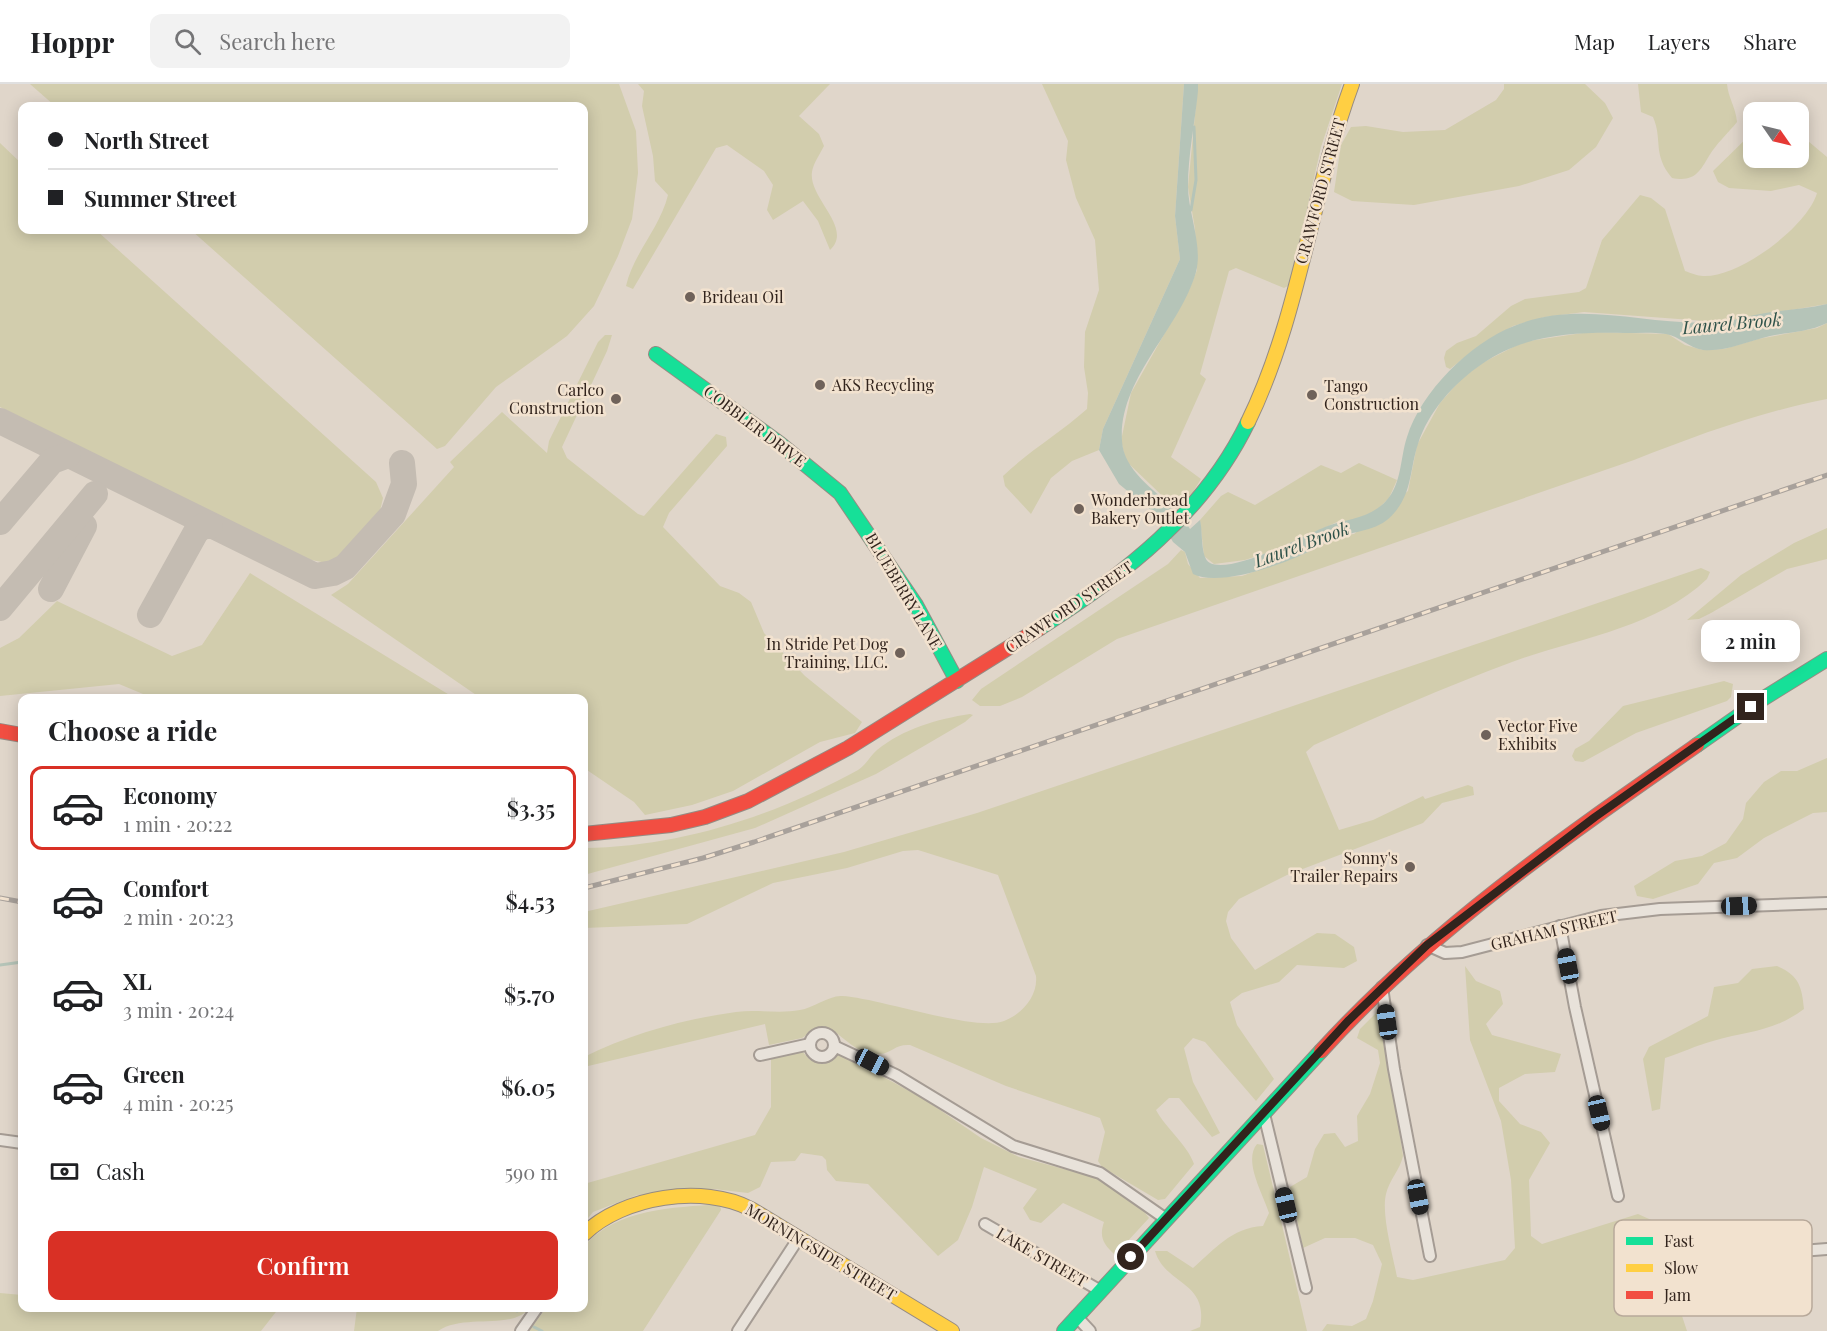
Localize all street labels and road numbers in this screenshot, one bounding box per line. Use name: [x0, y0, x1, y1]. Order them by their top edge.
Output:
street label: CRAWFORD STREET: [1290, 116, 1349, 266]
street label: COBBLER DRIVE: [700, 380, 811, 471]
street label: BLUEBERRY LANE: [861, 528, 948, 653]
street label: CRAWFORD STREET: [1001, 556, 1137, 657]
street label: GRAHAM STREET: [1488, 905, 1619, 954]
street label: MORNINGSIDE STREET: [742, 1198, 901, 1305]
street label: LAKE STREET: [993, 1222, 1092, 1291]

